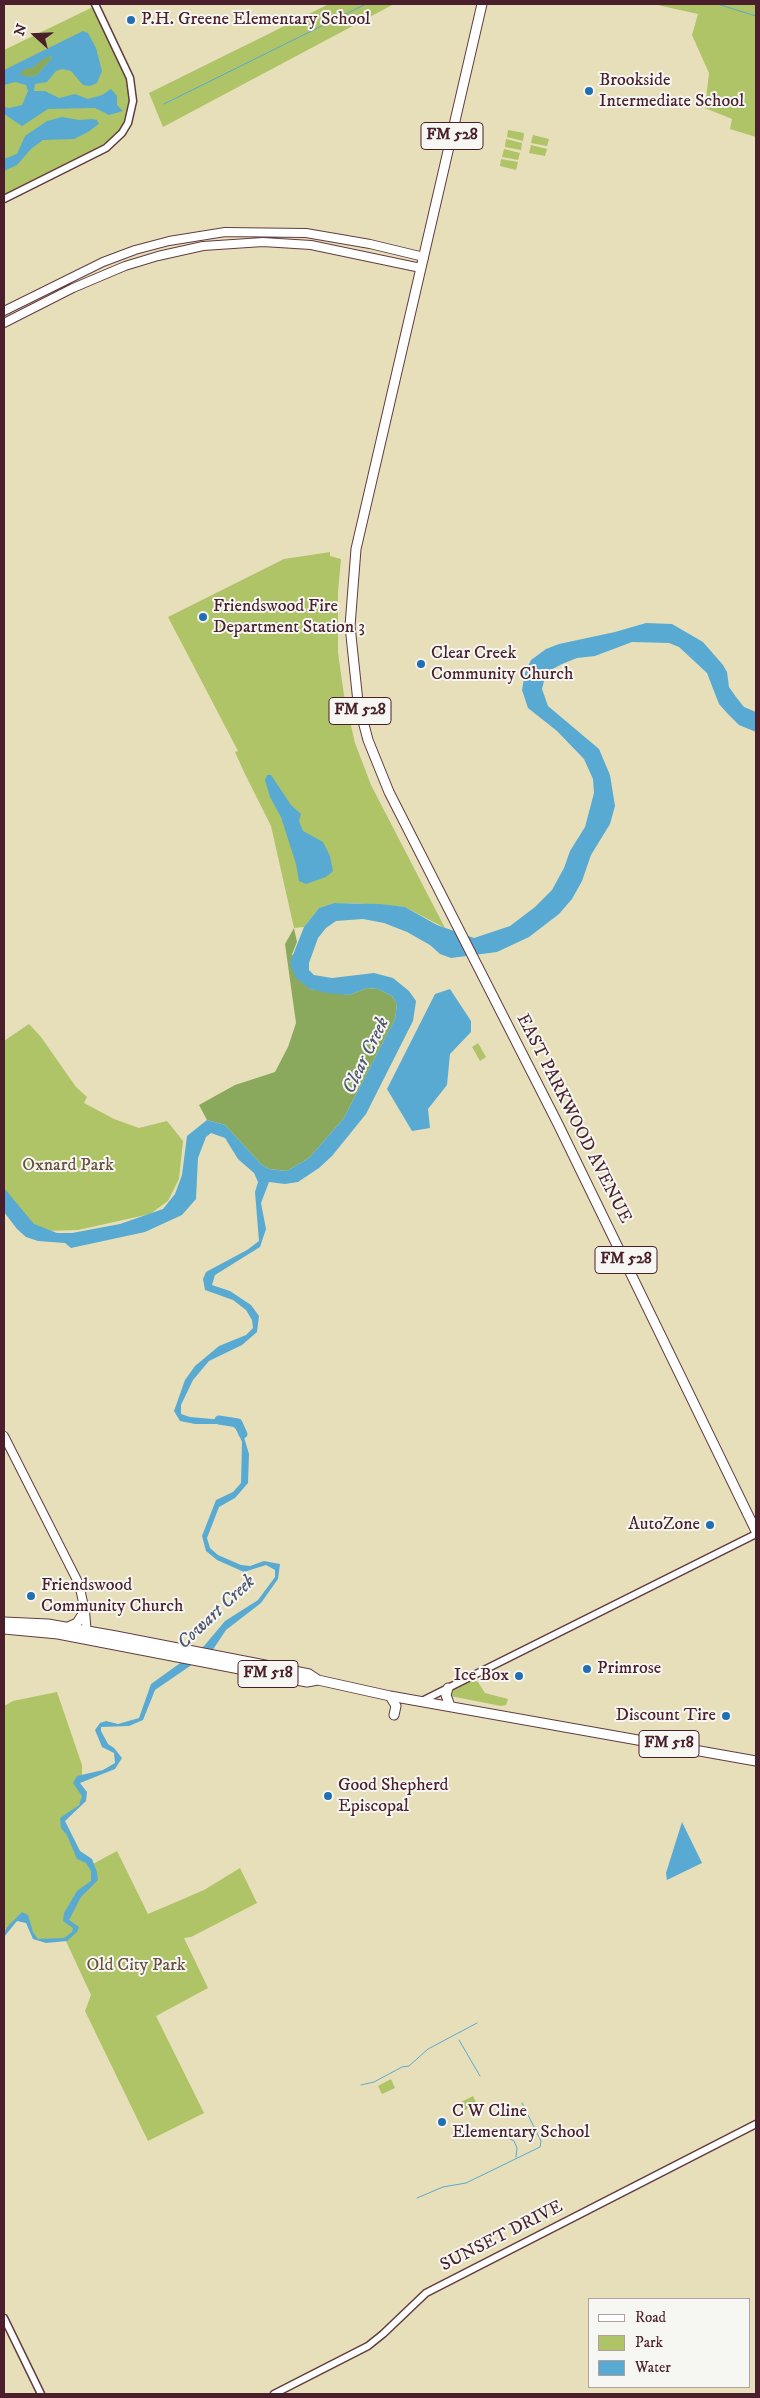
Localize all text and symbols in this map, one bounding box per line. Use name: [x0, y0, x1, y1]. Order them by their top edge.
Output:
place label: P.H. Greene Elementary School: [141, 9, 371, 31]
north arrow: [10, 10, 60, 60]
marker: P.H. Greene Elementary School: [125, 14, 137, 26]
text: N: [10, 21, 31, 38]
place label: Brookside Intermediate School: [599, 70, 744, 112]
marker: Brookside Intermediate School: [583, 85, 595, 97]
road number: FM 528: [421, 122, 483, 150]
place label: Friendswood Fire Department Station 3: [213, 596, 365, 638]
marker: Friendswood Fire Department Station 3: [197, 611, 209, 623]
place label: Clear Creek Community Church: [431, 643, 573, 686]
marker: Clear Creek Community Church: [415, 658, 427, 670]
road number: FM 528: [329, 698, 391, 724]
street label: EAST PARKWOOD AVENUE: [511, 1011, 635, 1227]
water label: Clear Creek: [339, 1014, 395, 1098]
park label: Oxnard Park: [22, 1155, 114, 1177]
road number: FM 528: [595, 1246, 657, 1274]
place label: AutoZone: [628, 1514, 700, 1536]
marker: AutoZone: [704, 1519, 716, 1531]
water label: Cowart Creek: [173, 1571, 261, 1655]
place label: Friendswood Community Church: [41, 1575, 183, 1618]
marker: Friendswood Community Church: [25, 1590, 37, 1602]
place label: Primrose: [597, 1658, 661, 1680]
road number: FM 518: [238, 1660, 298, 1688]
marker: Primrose: [581, 1663, 593, 1675]
place label: Ice Box: [454, 1665, 509, 1687]
marker: Ice Box: [513, 1670, 525, 1682]
place label: Discount Tire: [615, 1705, 716, 1727]
marker: Discount Tire: [720, 1710, 732, 1722]
road number: FM 518: [639, 1730, 699, 1758]
place label: Good Shepherd Episcopal: [338, 1775, 449, 1818]
marker: Good Shepherd Episcopal: [322, 1790, 334, 1802]
park label: Old City Park: [86, 1955, 186, 1977]
place label: C W Cline Elementary School: [452, 2101, 590, 2144]
marker: C W Cline Elementary School: [436, 2116, 448, 2128]
street label: SUNSET DRIVE: [437, 2197, 567, 2277]
legend: [588, 2298, 750, 2388]
text: Road: [635, 2308, 666, 2327]
text: Park: [635, 2333, 663, 2352]
text: Water: [635, 2358, 671, 2377]

